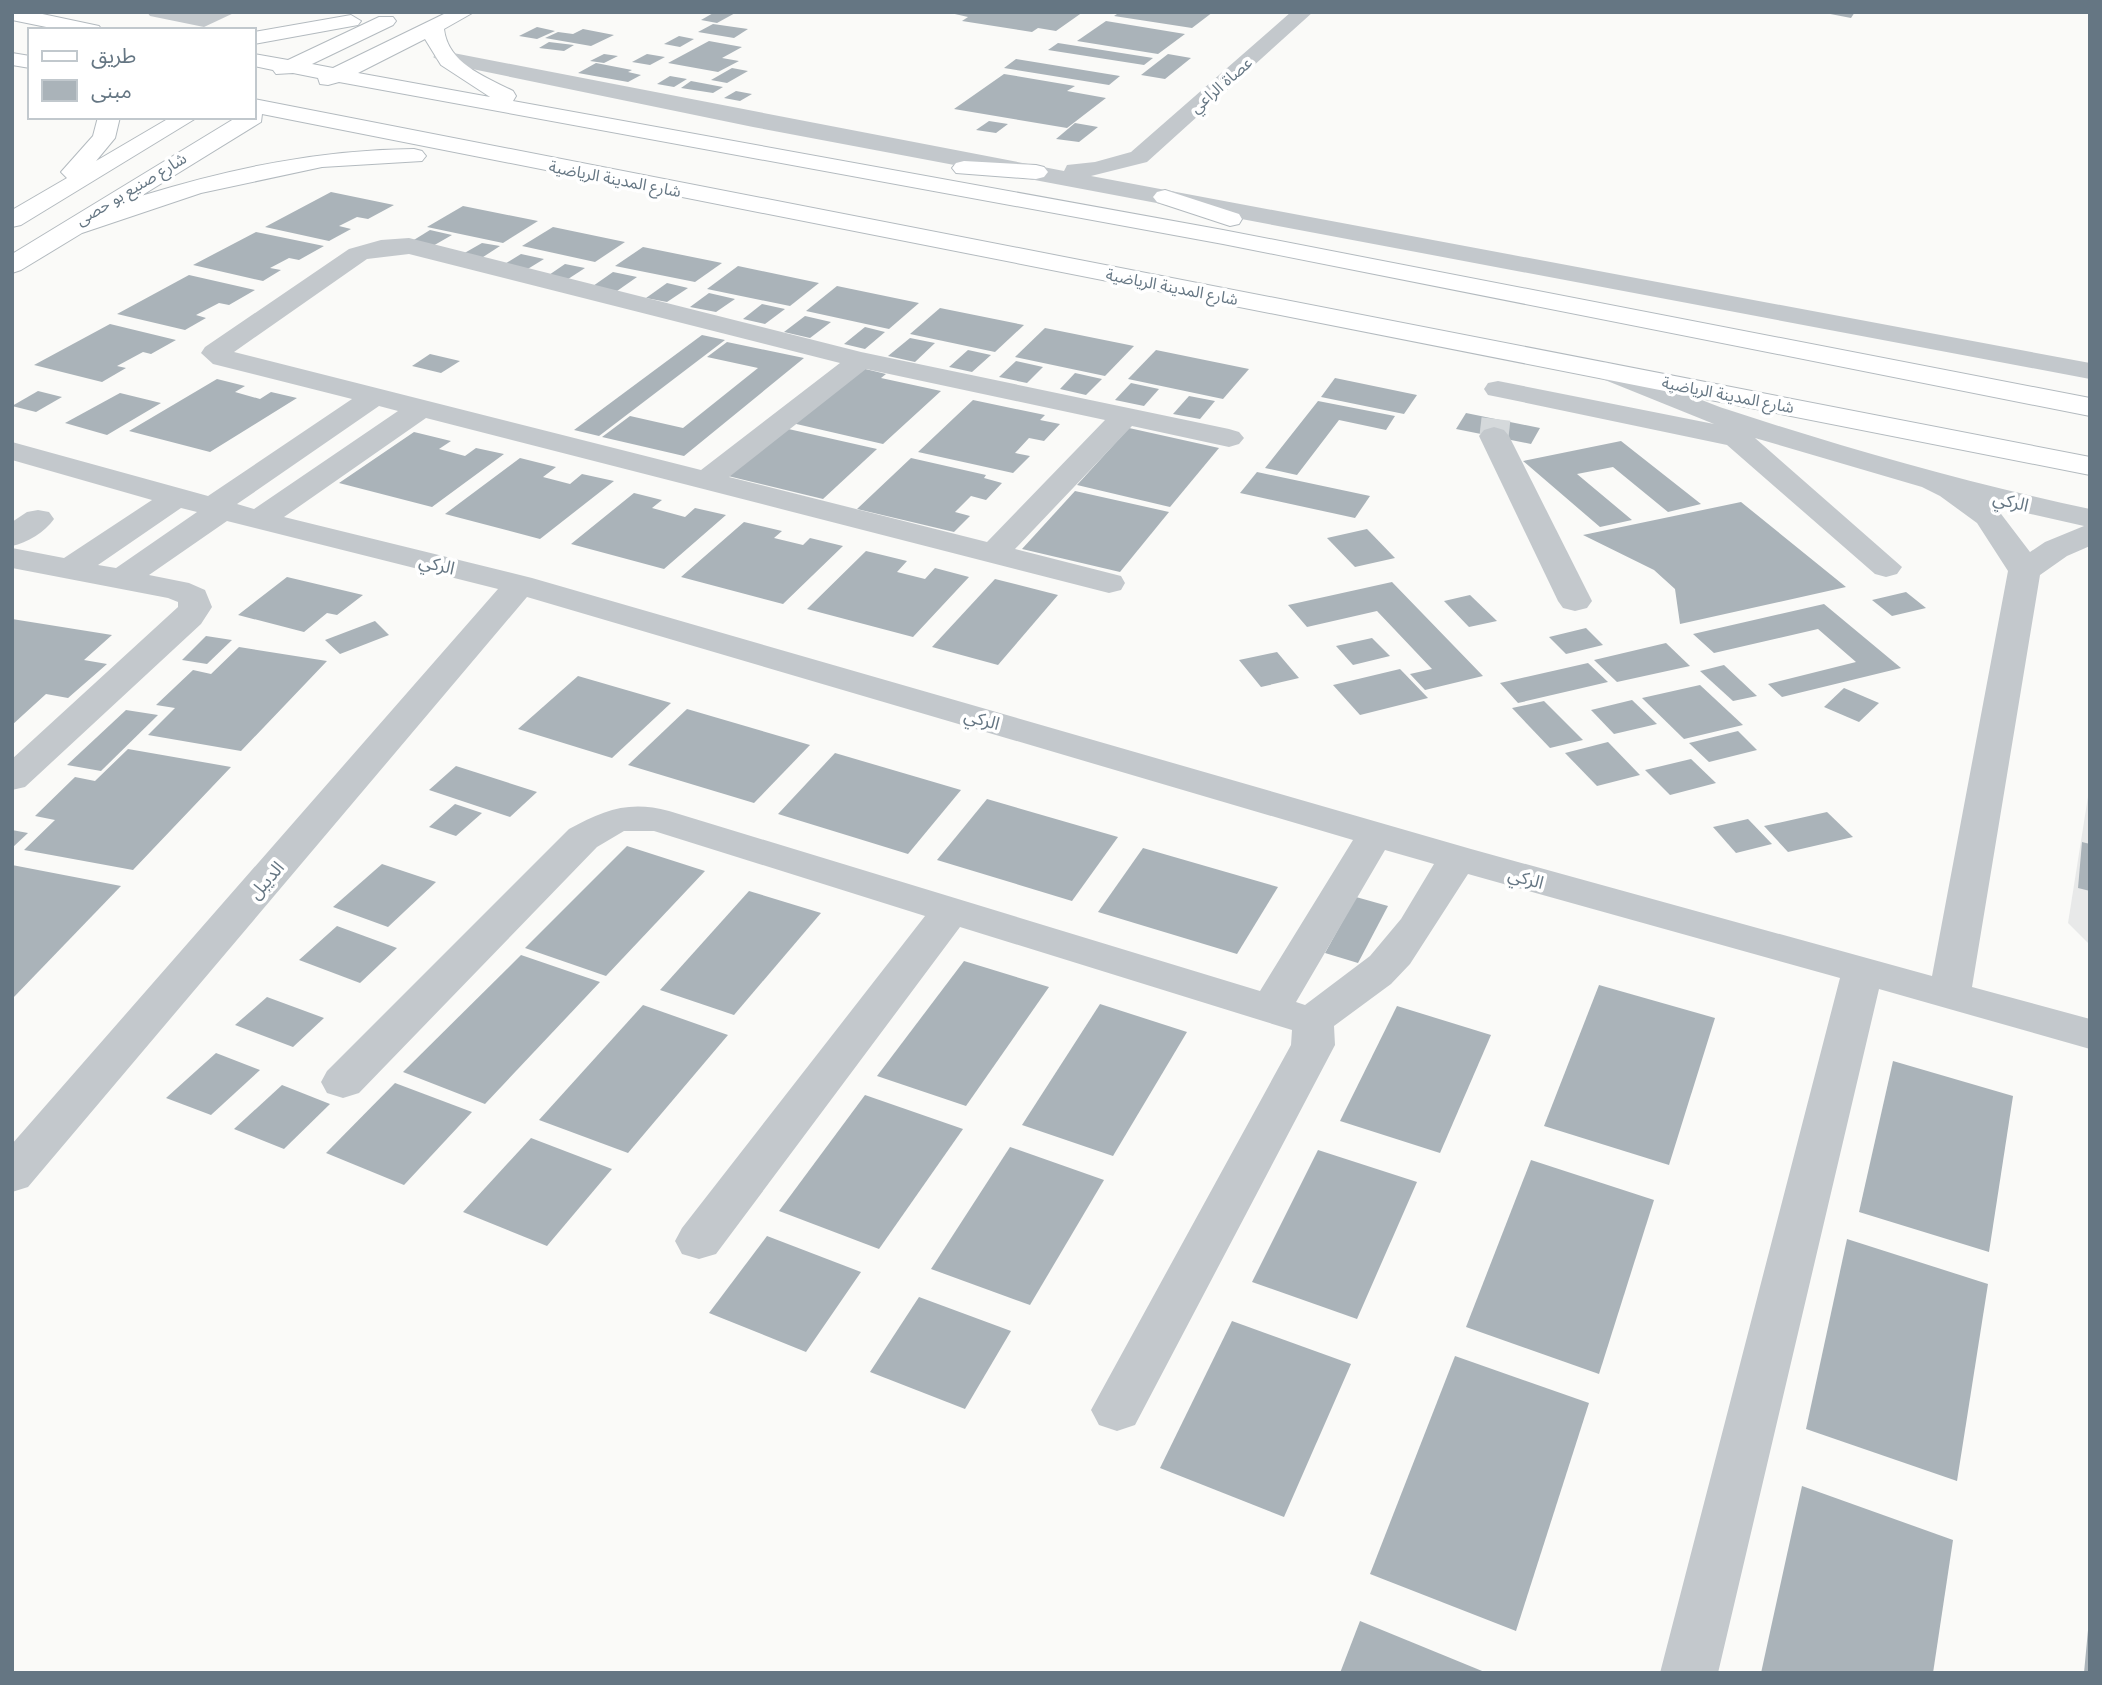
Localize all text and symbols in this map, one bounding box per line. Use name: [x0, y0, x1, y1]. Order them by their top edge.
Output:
legend: [28, 28, 256, 119]
text: طريق: [91, 44, 136, 69]
street label: عصاة الراعي: [1186, 53, 1258, 119]
text: مبنى: [91, 79, 132, 103]
street label: شارع صنيع بو حصى: [72, 148, 191, 232]
street label: شارع المدينة الرياضية: [547, 157, 683, 204]
street label: شارع المدينة الرياضية: [1104, 265, 1240, 312]
street label: شارع المدينة الرياضية: [1660, 373, 1796, 420]
street label: الركي: [1990, 486, 2031, 519]
street label: الركي: [416, 549, 457, 582]
street label: الركي: [961, 704, 1002, 737]
street label: الديبل: [244, 857, 289, 904]
street label: الركي: [1505, 863, 1546, 896]

